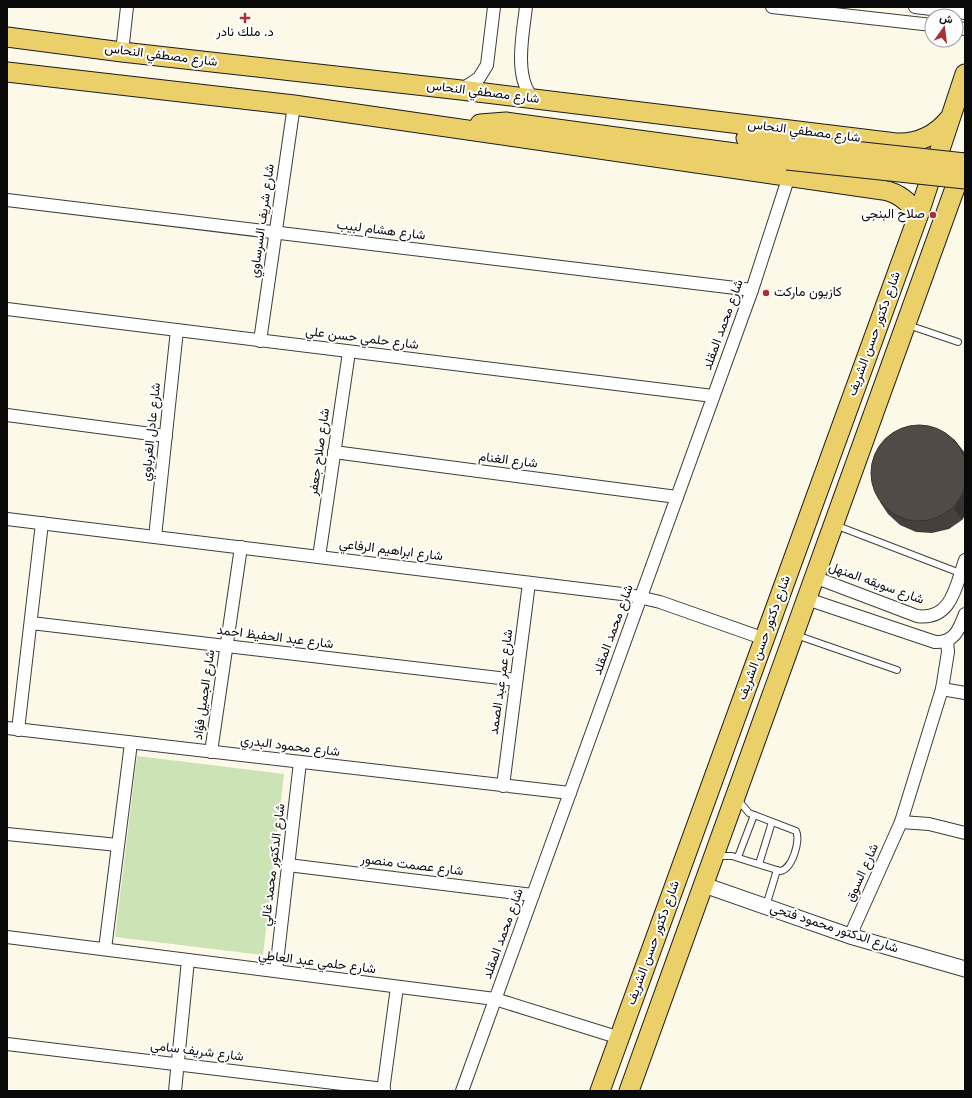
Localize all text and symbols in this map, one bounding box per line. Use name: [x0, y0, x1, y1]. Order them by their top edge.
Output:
north arrow: [924, 8, 964, 48]
text: ش: [938, 10, 955, 30]
marker: د. ملك نادر: [239, 12, 251, 24]
place label: د. ملك نادر: [215, 23, 274, 43]
street label: شارع مصطفي النحاس: [103, 39, 219, 73]
street label: شارع مصطفي النحاس: [425, 76, 541, 110]
street label: شارع مصطفي النحاس: [746, 115, 862, 149]
street label: شارع شريف السرساوي: [245, 163, 281, 279]
place label: صلاح البنجى: [861, 205, 925, 225]
marker: صلاح البنجى: [928, 210, 938, 220]
street label: شارع هشام لبيب: [335, 216, 427, 246]
street label: شارع دكتور حسن الشريف: [843, 269, 907, 399]
street label: شارع محمد المقلد: [698, 277, 750, 373]
place label: كازيون ماركت: [774, 283, 842, 303]
marker: كازيون ماركت: [761, 288, 771, 298]
street label: شارع حلمي حسن علي: [304, 322, 420, 356]
street label: شارع عادل الغرباوي: [137, 382, 167, 482]
street label: شارع صلاح جعفر: [304, 407, 336, 498]
street label: شارع الغنام: [477, 447, 539, 475]
street label: شارع ابراهيم الرفاعي: [338, 535, 444, 567]
street label: شارع سويقه المنهل: [825, 557, 927, 611]
street label: شارع دكتور حسن الشريف: [733, 573, 797, 703]
street label: شارع محمد المقلد: [588, 582, 640, 678]
street label: شارع عبد الحفيظ احمد: [215, 621, 335, 655]
street label: شارع عمر عبد الصمد: [485, 628, 519, 736]
street label: شارع الجميل فؤاد: [189, 649, 221, 741]
street label: شارع محمود البدري: [239, 731, 341, 763]
street label: شارع الدكتور محمد غالي: [257, 803, 291, 927]
street label: شارع السوق: [841, 841, 885, 905]
street label: شارع عصمت منصور: [359, 850, 465, 882]
street label: شارع دكتور حسن الشريف: [622, 878, 686, 1008]
street label: شارع محمد المقلد: [478, 886, 530, 982]
street label: شارع الدكتور محمود فتحي: [767, 899, 901, 959]
street label: شارع حلمي عبد العاطي: [257, 946, 377, 980]
street label: شارع شريف سامي: [149, 1036, 245, 1068]

